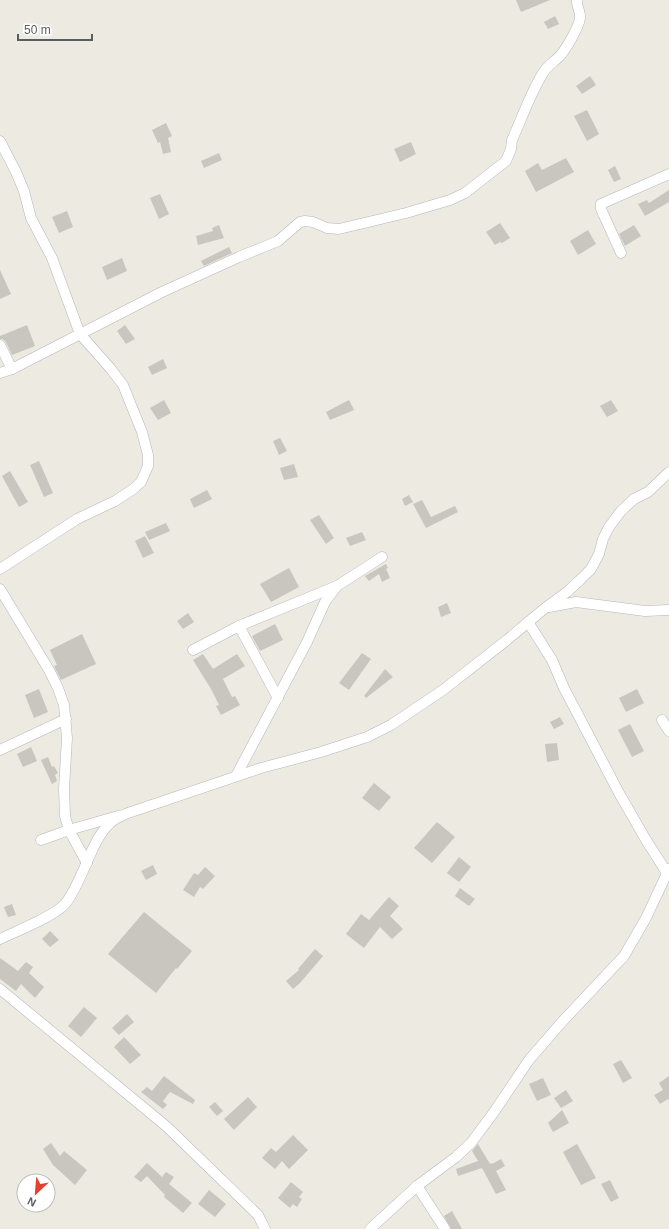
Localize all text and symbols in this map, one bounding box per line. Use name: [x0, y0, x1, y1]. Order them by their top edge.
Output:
scale bar: [18, 16, 92, 42]
text: 50 m: [24, 23, 51, 37]
north arrow: [16, 1173, 56, 1213]
text: N: [25, 1195, 38, 1209]

